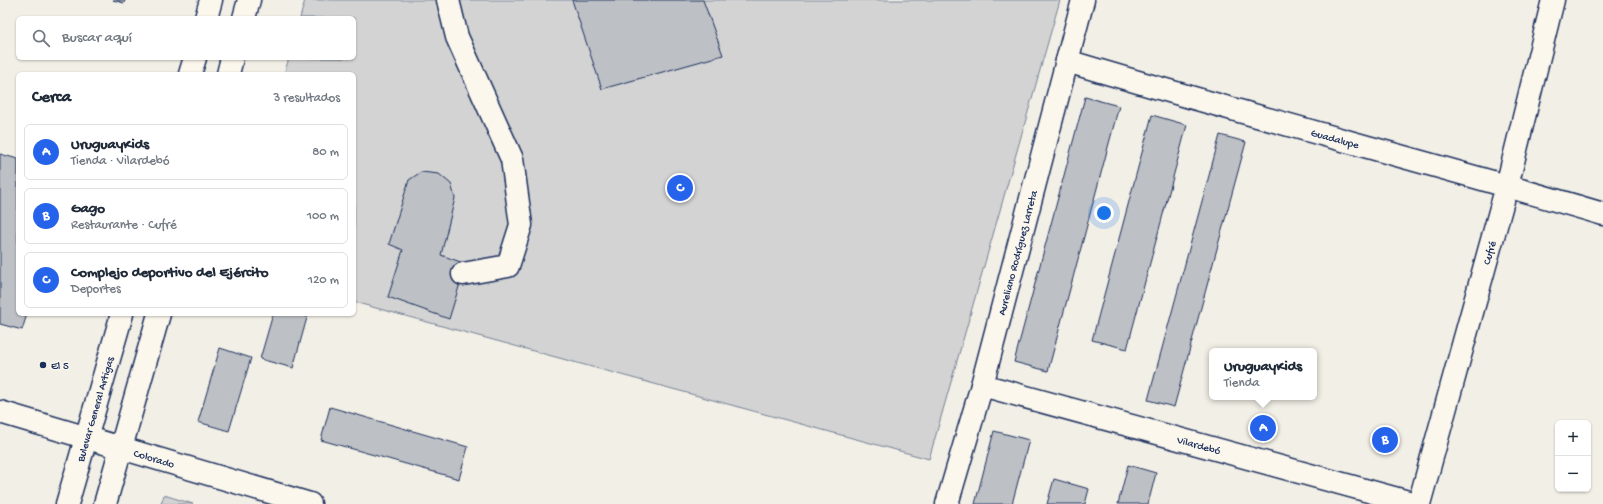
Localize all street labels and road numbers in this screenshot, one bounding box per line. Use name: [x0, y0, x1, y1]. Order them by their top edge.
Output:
street label: Guadalupe: [1309, 127, 1360, 152]
street label: Aureliano Rodríguez Larreta: [997, 188, 1041, 317]
street label: Cufré: [1482, 239, 1500, 266]
street label: Bulevar General Artigas: [75, 355, 118, 464]
street label: Vilardebó: [1174, 434, 1222, 458]
street label: Colorado: [132, 448, 176, 472]

